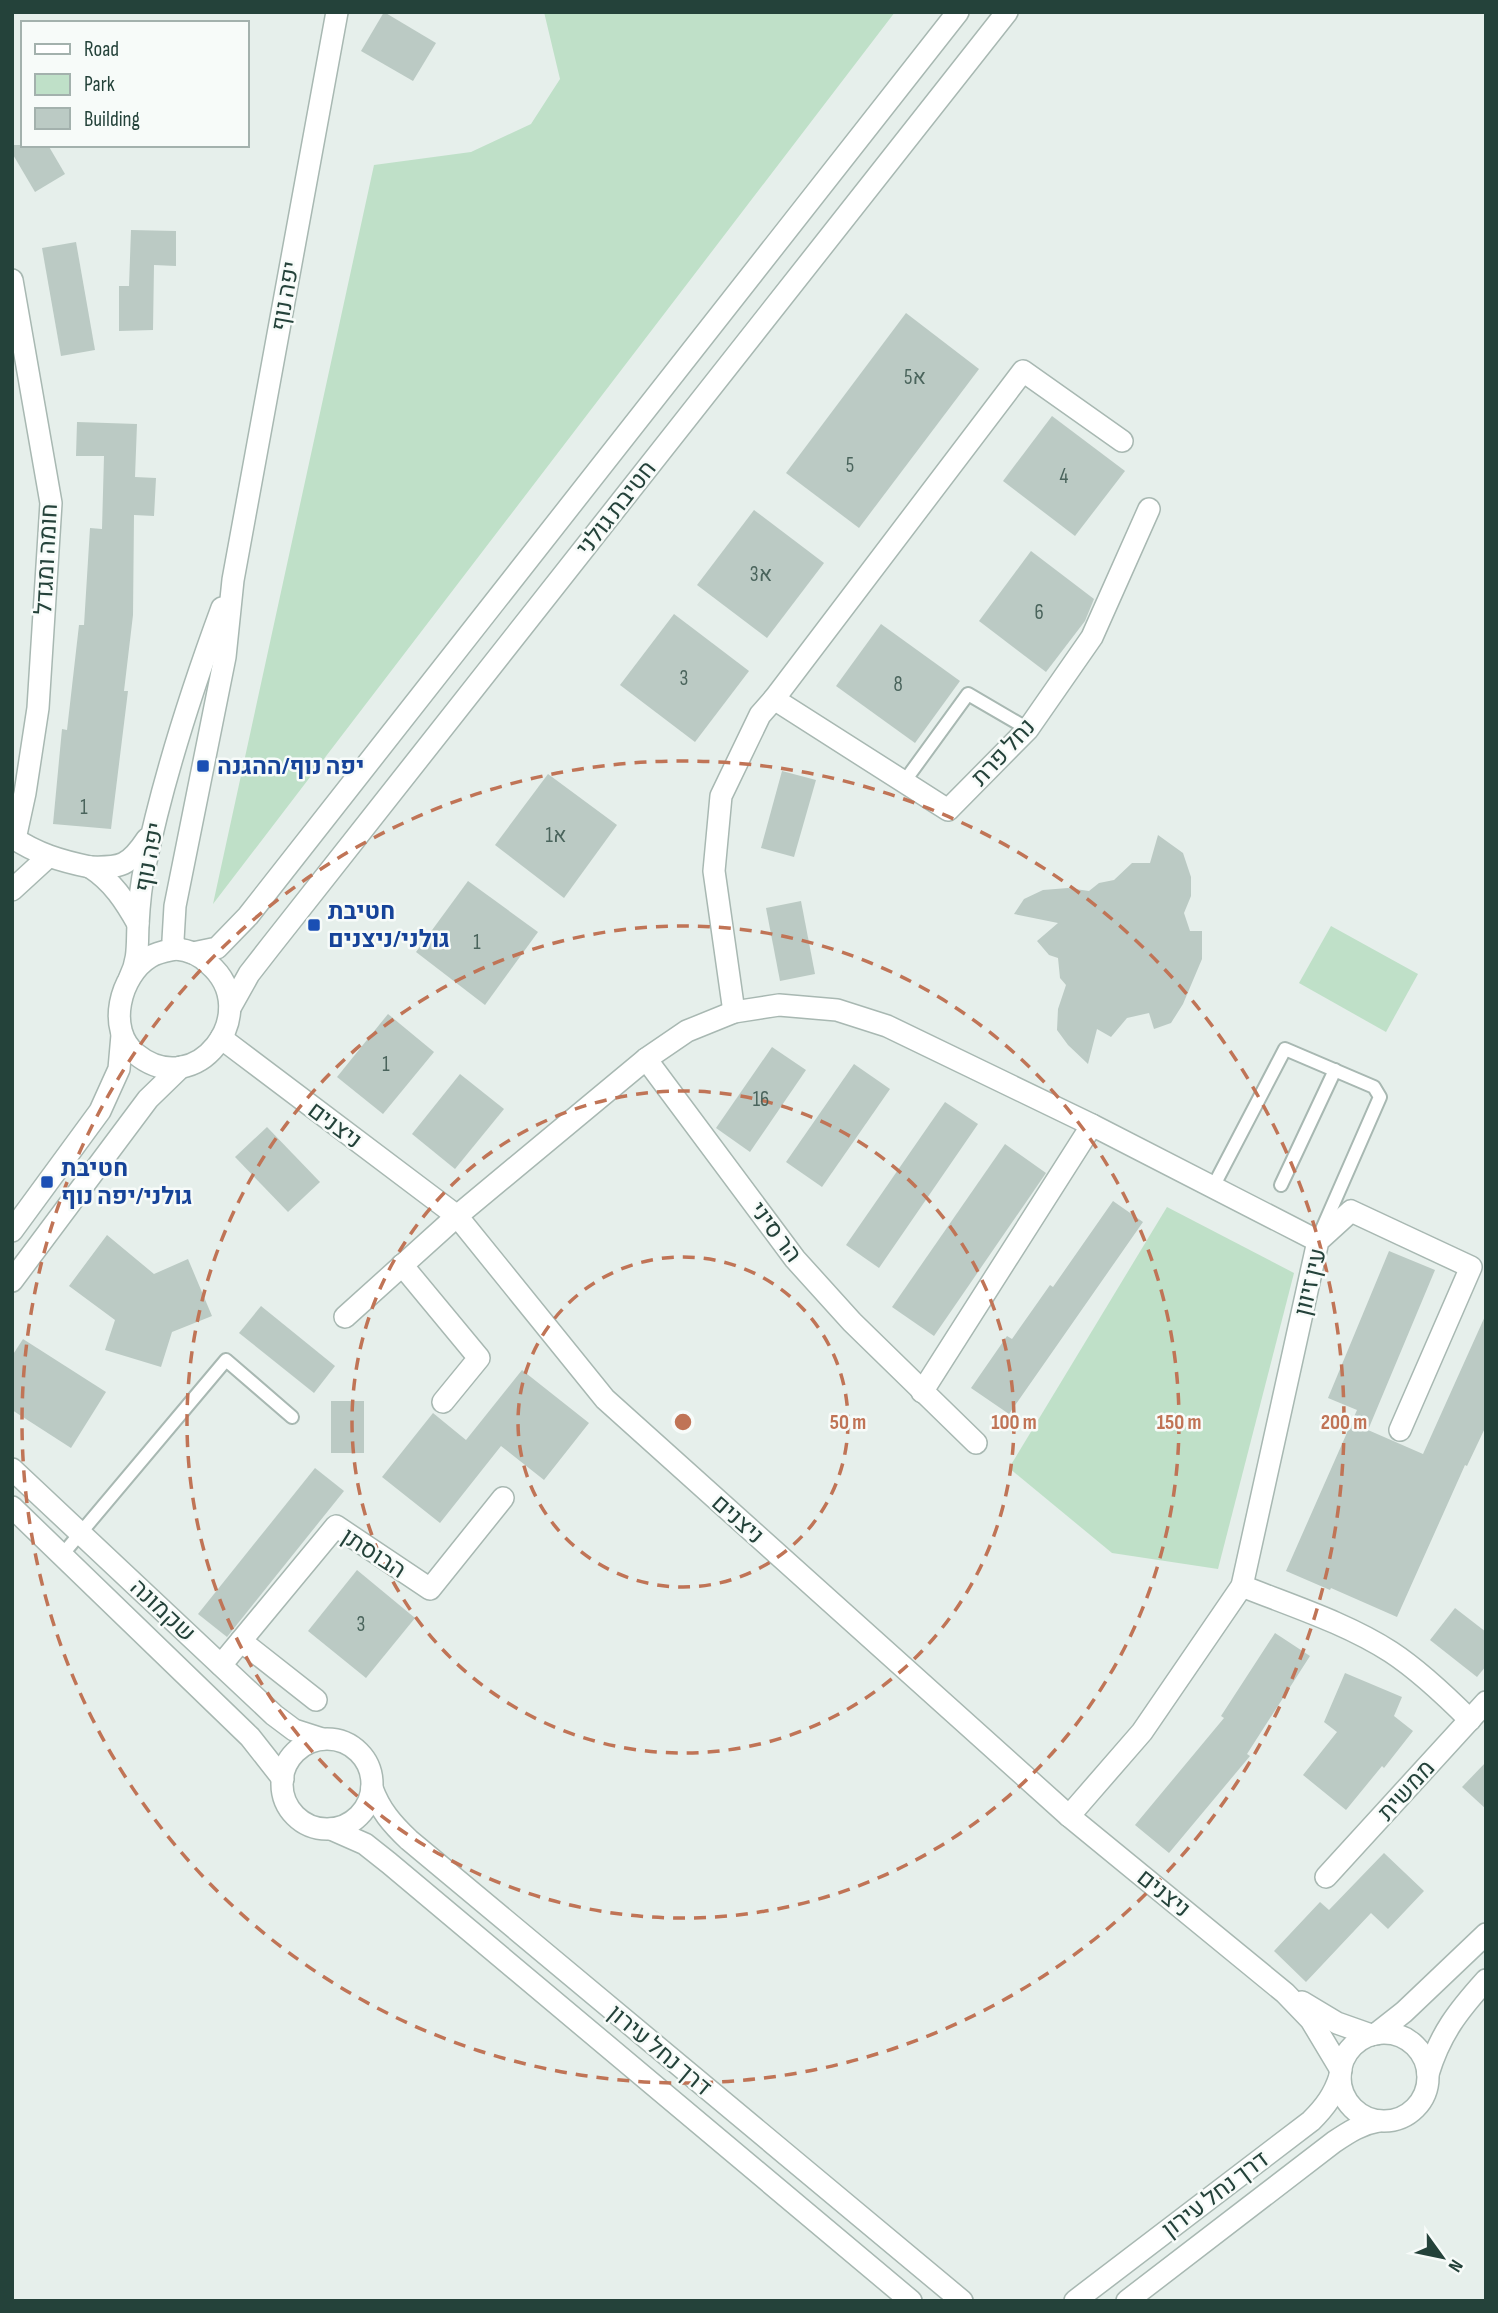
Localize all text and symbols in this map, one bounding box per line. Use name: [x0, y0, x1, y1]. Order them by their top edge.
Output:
legend: [21, 21, 248, 147]
text: Road: [84, 37, 119, 62]
text: Park: [84, 72, 115, 97]
text: Building: [84, 107, 140, 132]
street label: יפה נוף: [265, 259, 306, 333]
house number: 5א: [904, 365, 926, 390]
house number: 5: [846, 453, 854, 478]
street label: חטיבת גולני: [570, 455, 663, 562]
house number: 4: [1060, 464, 1069, 489]
street label: חומה ומגדל: [29, 503, 64, 615]
house number: 3א: [750, 562, 772, 587]
house number: 6: [1034, 600, 1044, 625]
house number: 3: [680, 666, 688, 691]
house number: 8: [893, 672, 903, 697]
street label: נחל פרת: [965, 713, 1042, 792]
place label: יפה נוף/ההגנה: [217, 752, 364, 781]
marker: יפה נוף/ההגנה: [195, 758, 211, 774]
house number: 1: [80, 795, 88, 820]
street label: יפה נוף: [129, 820, 170, 894]
house number: 1א: [546, 823, 566, 848]
place label: חטיבת גולני/ניצנים: [328, 897, 450, 954]
marker: חטיבת גולני/ניצנים: [306, 917, 322, 933]
house number: 1: [473, 930, 481, 955]
house number: 1: [382, 1052, 390, 1077]
house number: 16: [753, 1087, 769, 1112]
street label: ניצנים: [302, 1096, 367, 1155]
place label: חטיבת גולני/יפה נוף: [61, 1154, 192, 1211]
marker: חטיבת גולני/יפה נוף: [39, 1174, 55, 1190]
street label: הר סיני: [744, 1196, 808, 1268]
street label: עין זיוון: [1288, 1245, 1333, 1319]
centre of rings: [671, 1410, 695, 1434]
text: 50 m: [830, 1410, 866, 1435]
text: 100 m: [991, 1410, 1037, 1435]
text: 150 m: [1157, 1410, 1201, 1435]
text: 200 m: [1321, 1410, 1367, 1435]
street label: ניצנים: [706, 1488, 770, 1550]
street label: הבוסתן: [336, 1522, 411, 1585]
street label: שקמונה: [124, 1573, 201, 1648]
house number: 3: [357, 1612, 365, 1637]
street label: ממשית: [1372, 1754, 1441, 1827]
street label: ניצנים: [1131, 1863, 1196, 1924]
street label: דרך נחל עירון: [602, 1999, 717, 2102]
street label: דרך נחל עירון: [1156, 2145, 1274, 2244]
north arrow: [1407, 2222, 1477, 2292]
text: N: [1443, 2255, 1467, 2276]

